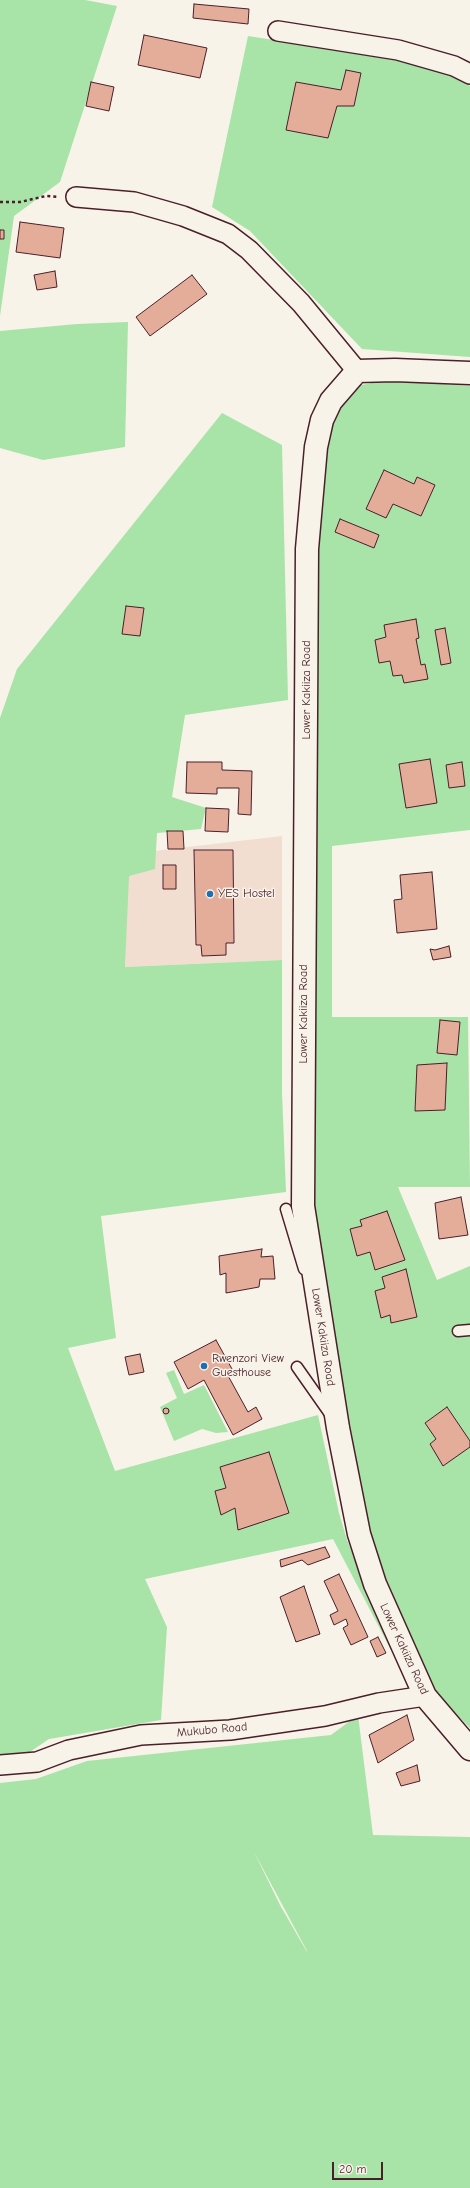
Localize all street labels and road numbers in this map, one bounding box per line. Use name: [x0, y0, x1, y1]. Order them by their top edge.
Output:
street label: Lower Kakiiza Road: [300, 641, 314, 739]
street label: Lower Kakiiza Road: [297, 965, 311, 1063]
street label: Lower Kakiiza Road: [308, 1287, 338, 1387]
street label: Lower Kakiiza Road: [377, 1601, 431, 1697]
street label: Mukubo Road: [176, 1720, 248, 1740]

